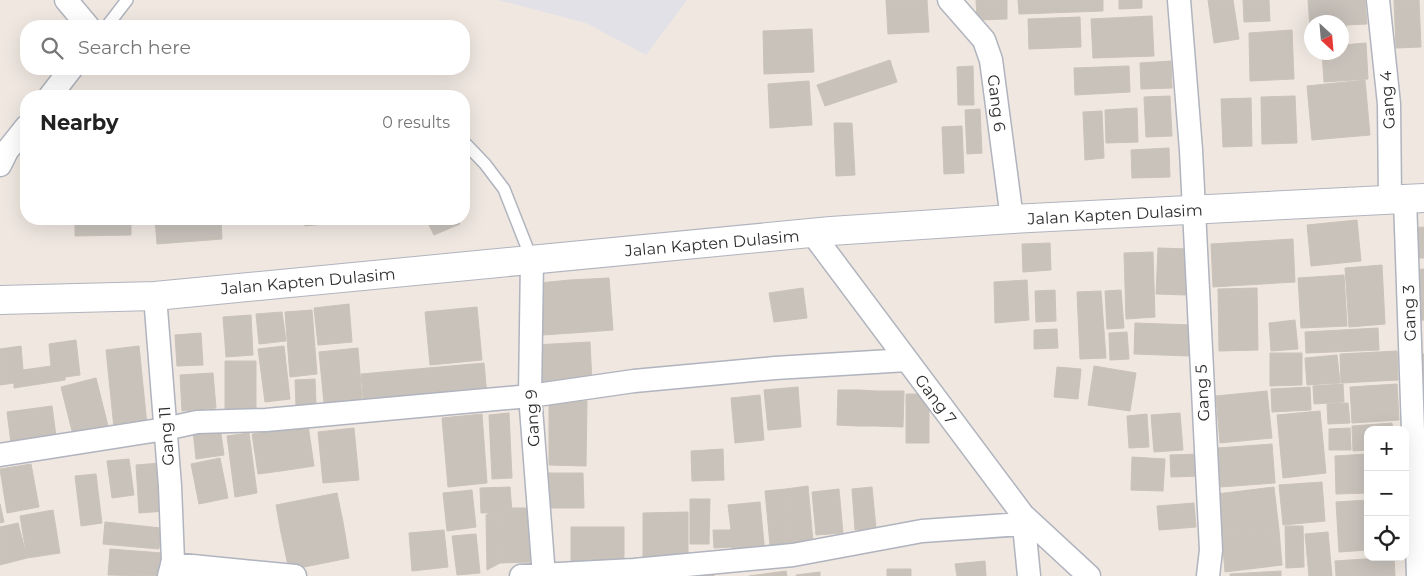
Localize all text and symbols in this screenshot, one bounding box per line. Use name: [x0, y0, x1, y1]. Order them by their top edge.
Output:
north arrow: [1304, 15, 1349, 60]
search box: [20, 20, 470, 75]
icon: search: [38, 34, 66, 62]
text: Search here: [78, 36, 191, 59]
street label: Gang 4: [1376, 70, 1399, 130]
street label: Gang 6: [984, 73, 1009, 133]
text: Nearby: [40, 110, 119, 135]
text: 0 results: [382, 113, 450, 132]
street label: Jalan Kapten Dulasim: [1026, 200, 1203, 229]
street label: Jalan Kapten Dulasim: [623, 226, 800, 261]
street label: Jalan Kapten Dulasim: [219, 264, 396, 299]
street label: Gang 3: [1399, 284, 1420, 342]
street label: Gang 5: [1192, 364, 1213, 422]
street label: Gang 7: [911, 371, 960, 428]
street label: Gang 9: [522, 389, 543, 447]
street label: Gang 11: [155, 406, 178, 466]
map controls: [1364, 426, 1409, 561]
button: +: [1364, 426, 1409, 471]
button: −: [1364, 471, 1409, 516]
button: locate: [1364, 516, 1409, 561]

